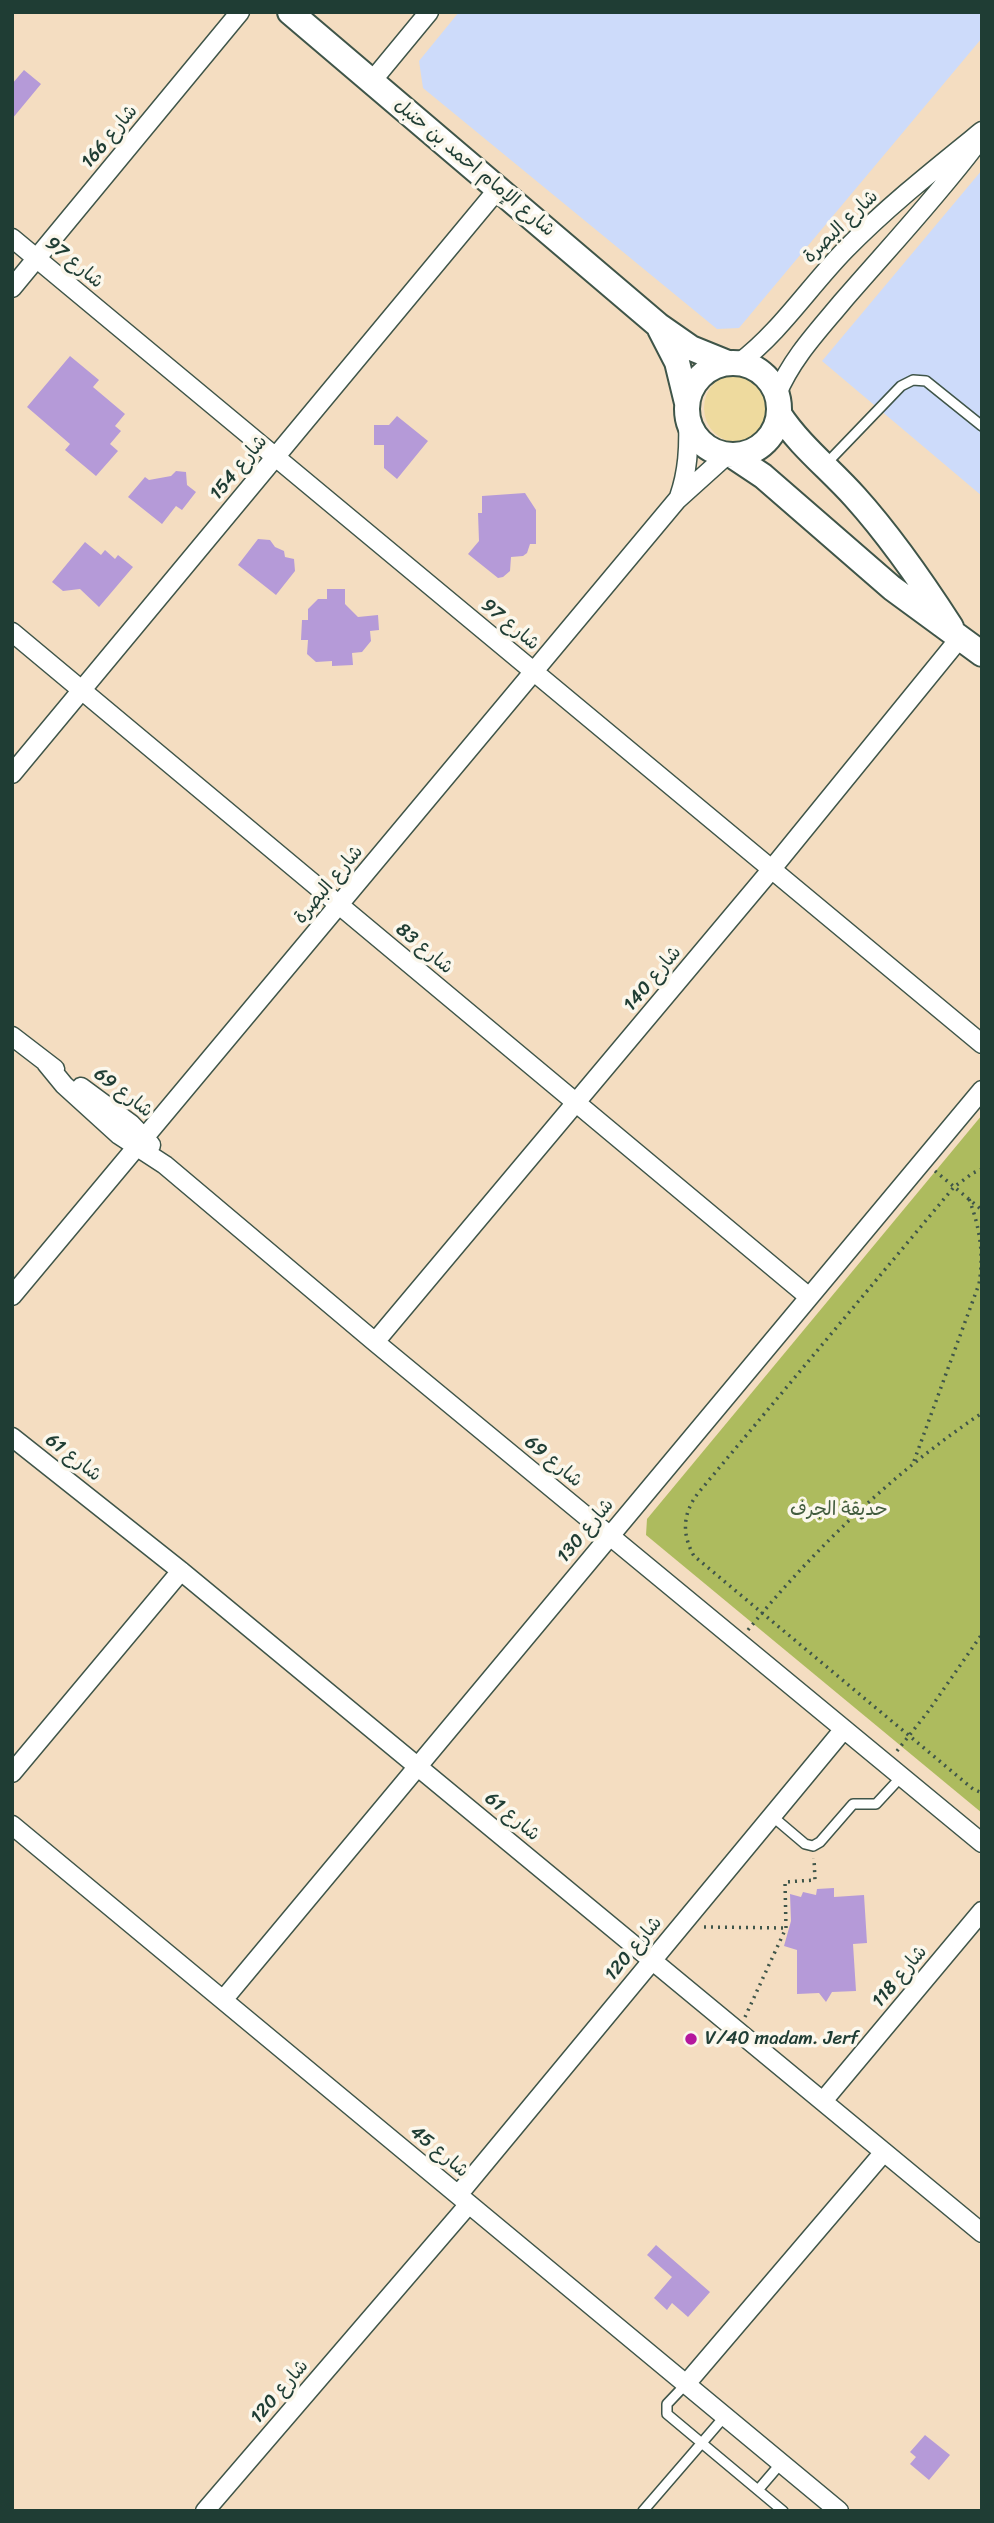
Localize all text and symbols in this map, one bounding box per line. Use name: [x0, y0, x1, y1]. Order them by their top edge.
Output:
street label: شارع الإمام احمد بن حنبل: [389, 94, 559, 242]
street label: شارع 166: [77, 101, 143, 173]
street label: شارع البصرة: [799, 186, 883, 268]
street label: شارع 97: [40, 232, 108, 294]
street label: شارع 154: [205, 431, 273, 505]
street label: شارع 97: [476, 594, 544, 656]
street label: شارع البصرة: [290, 841, 368, 929]
street label: شارع 83: [391, 918, 457, 980]
street label: شارع 140: [619, 942, 687, 1016]
street label: شارع 69: [89, 1063, 157, 1123]
street label: شارع 61: [40, 1429, 106, 1487]
street label: شارع 69: [519, 1431, 587, 1493]
street label: شارع 130: [553, 1494, 619, 1568]
park label: حديقة الجرف: [790, 1499, 888, 1521]
street label: شارع 61: [480, 1787, 544, 1847]
street label: شارع 120: [600, 1912, 668, 1986]
street label: شارع 118: [868, 1941, 932, 2013]
place label: V/40 madam. Jerf: [705, 2028, 858, 2050]
marker: V/40 madam. Jerf: [683, 2031, 699, 2047]
street label: شارع 45: [405, 2121, 473, 2183]
street label: شارع 120: [246, 2355, 314, 2429]

